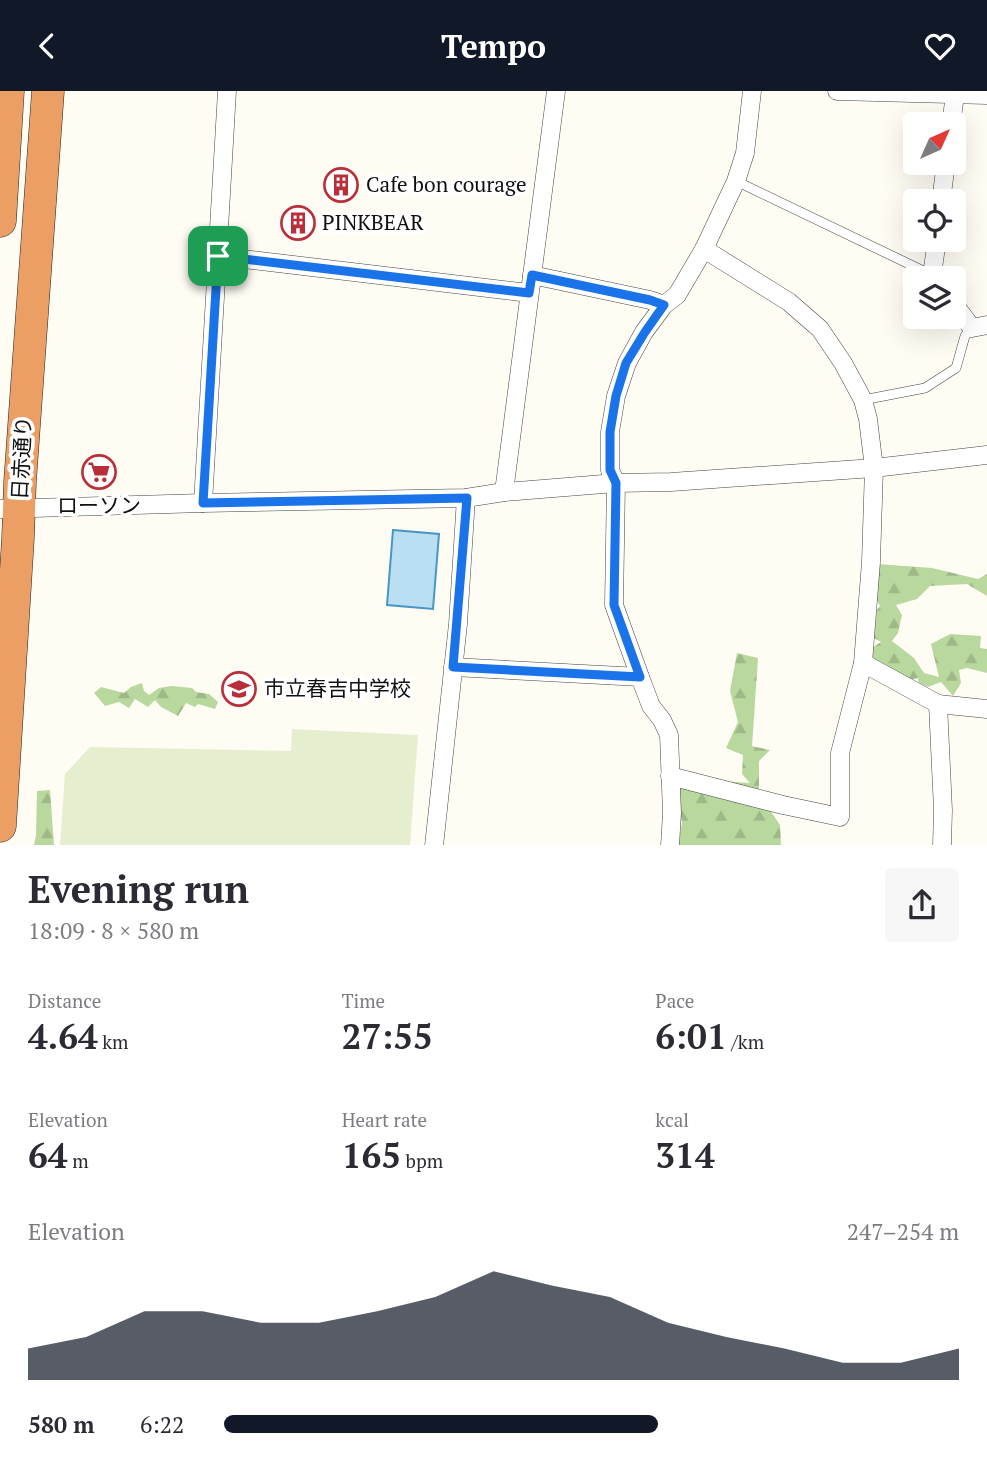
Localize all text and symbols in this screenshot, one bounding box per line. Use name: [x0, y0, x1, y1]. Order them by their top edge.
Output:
text: Tempo: [441, 25, 546, 67]
icon: back: [28, 27, 66, 65]
icon: heart: [921, 27, 959, 65]
north arrow: [903, 112, 966, 175]
map controls: [903, 112, 966, 329]
building icon: Cafe bon courage: [322, 166, 360, 204]
place label: Cafe bon courage: [366, 170, 527, 198]
button: locate: [903, 189, 966, 252]
building icon: PINKBEAR: [279, 204, 317, 242]
place label: PINKBEAR: [322, 208, 424, 236]
pin: [188, 226, 248, 286]
icon: arrive: [199, 237, 237, 275]
button: layers: [903, 266, 966, 329]
street label: 日赤通り: [5, 415, 37, 501]
supermarket icon: ローソン: [80, 453, 118, 491]
place label: ローソン: [57, 491, 141, 519]
school or university icon: 市立春吉中学校: [220, 670, 258, 708]
place label: 市立春吉中学校: [264, 674, 411, 702]
text: Evening run: [28, 864, 249, 914]
button: share: [885, 868, 959, 942]
text: 18:09 · 8 × 580 m: [28, 915, 199, 946]
text: Distance: [28, 988, 101, 1013]
text: Time: [342, 988, 385, 1013]
text: Pace: [655, 988, 694, 1013]
text: 4.64: [28, 1013, 98, 1059]
text: 27:55: [342, 1013, 433, 1059]
text: 6:01: [655, 1013, 727, 1059]
text: km: [98, 1029, 129, 1054]
text: /km: [727, 1029, 764, 1054]
text: Elevation: [28, 1107, 108, 1132]
text: Heart rate: [342, 1107, 427, 1132]
text: kcal: [655, 1107, 689, 1132]
text: 64: [28, 1132, 68, 1178]
text: 165: [342, 1132, 401, 1178]
text: 314: [655, 1132, 715, 1178]
text: m: [68, 1148, 89, 1173]
text: bpm: [401, 1148, 443, 1173]
text: Elevation: [28, 1216, 125, 1247]
text: 247–254 m: [847, 1216, 959, 1247]
text: 580 m: [28, 1409, 94, 1440]
text: 6:22: [140, 1409, 184, 1440]

